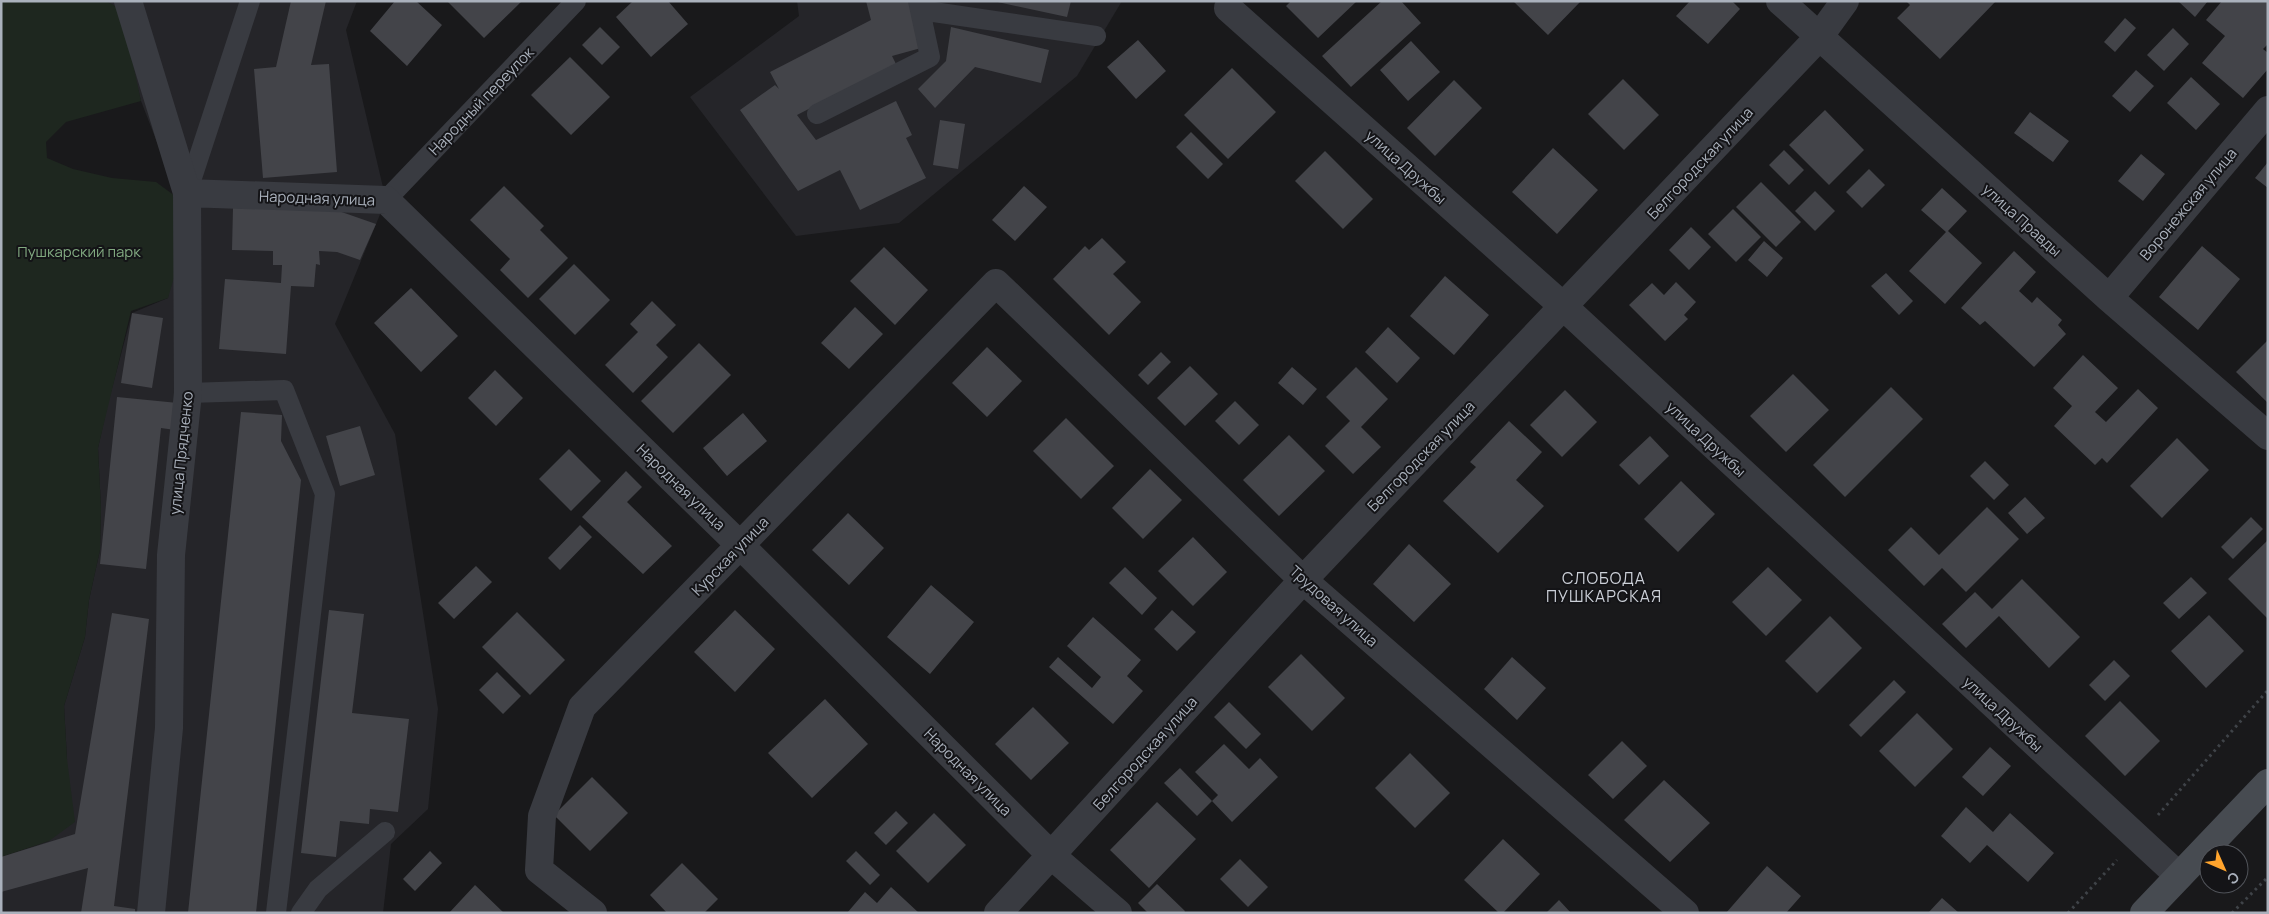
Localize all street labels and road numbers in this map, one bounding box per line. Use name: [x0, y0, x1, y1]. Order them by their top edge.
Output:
street label: Народный переулок: [424, 42, 539, 160]
street label: Белгородская улица: [1642, 102, 1758, 224]
street label: улица Дружбы: [1361, 125, 1451, 209]
street label: Воронежская улица: [2135, 143, 2241, 265]
street label: улица Правды: [1978, 179, 2066, 261]
street label: Народная улица: [259, 185, 375, 211]
street label: улица Прядченко: [164, 390, 198, 516]
street label: Белгородская улица: [1363, 396, 1479, 516]
street label: улица Дружбы: [1661, 396, 1751, 482]
street label: Народная улица: [632, 439, 730, 535]
street label: Курская улица: [687, 512, 773, 600]
street label: Трудовая улица: [1285, 561, 1383, 651]
street label: улица Дружбы: [1958, 671, 2048, 757]
street label: Белгородская улица: [1088, 691, 1202, 815]
street label: Народная улица: [919, 723, 1017, 821]

